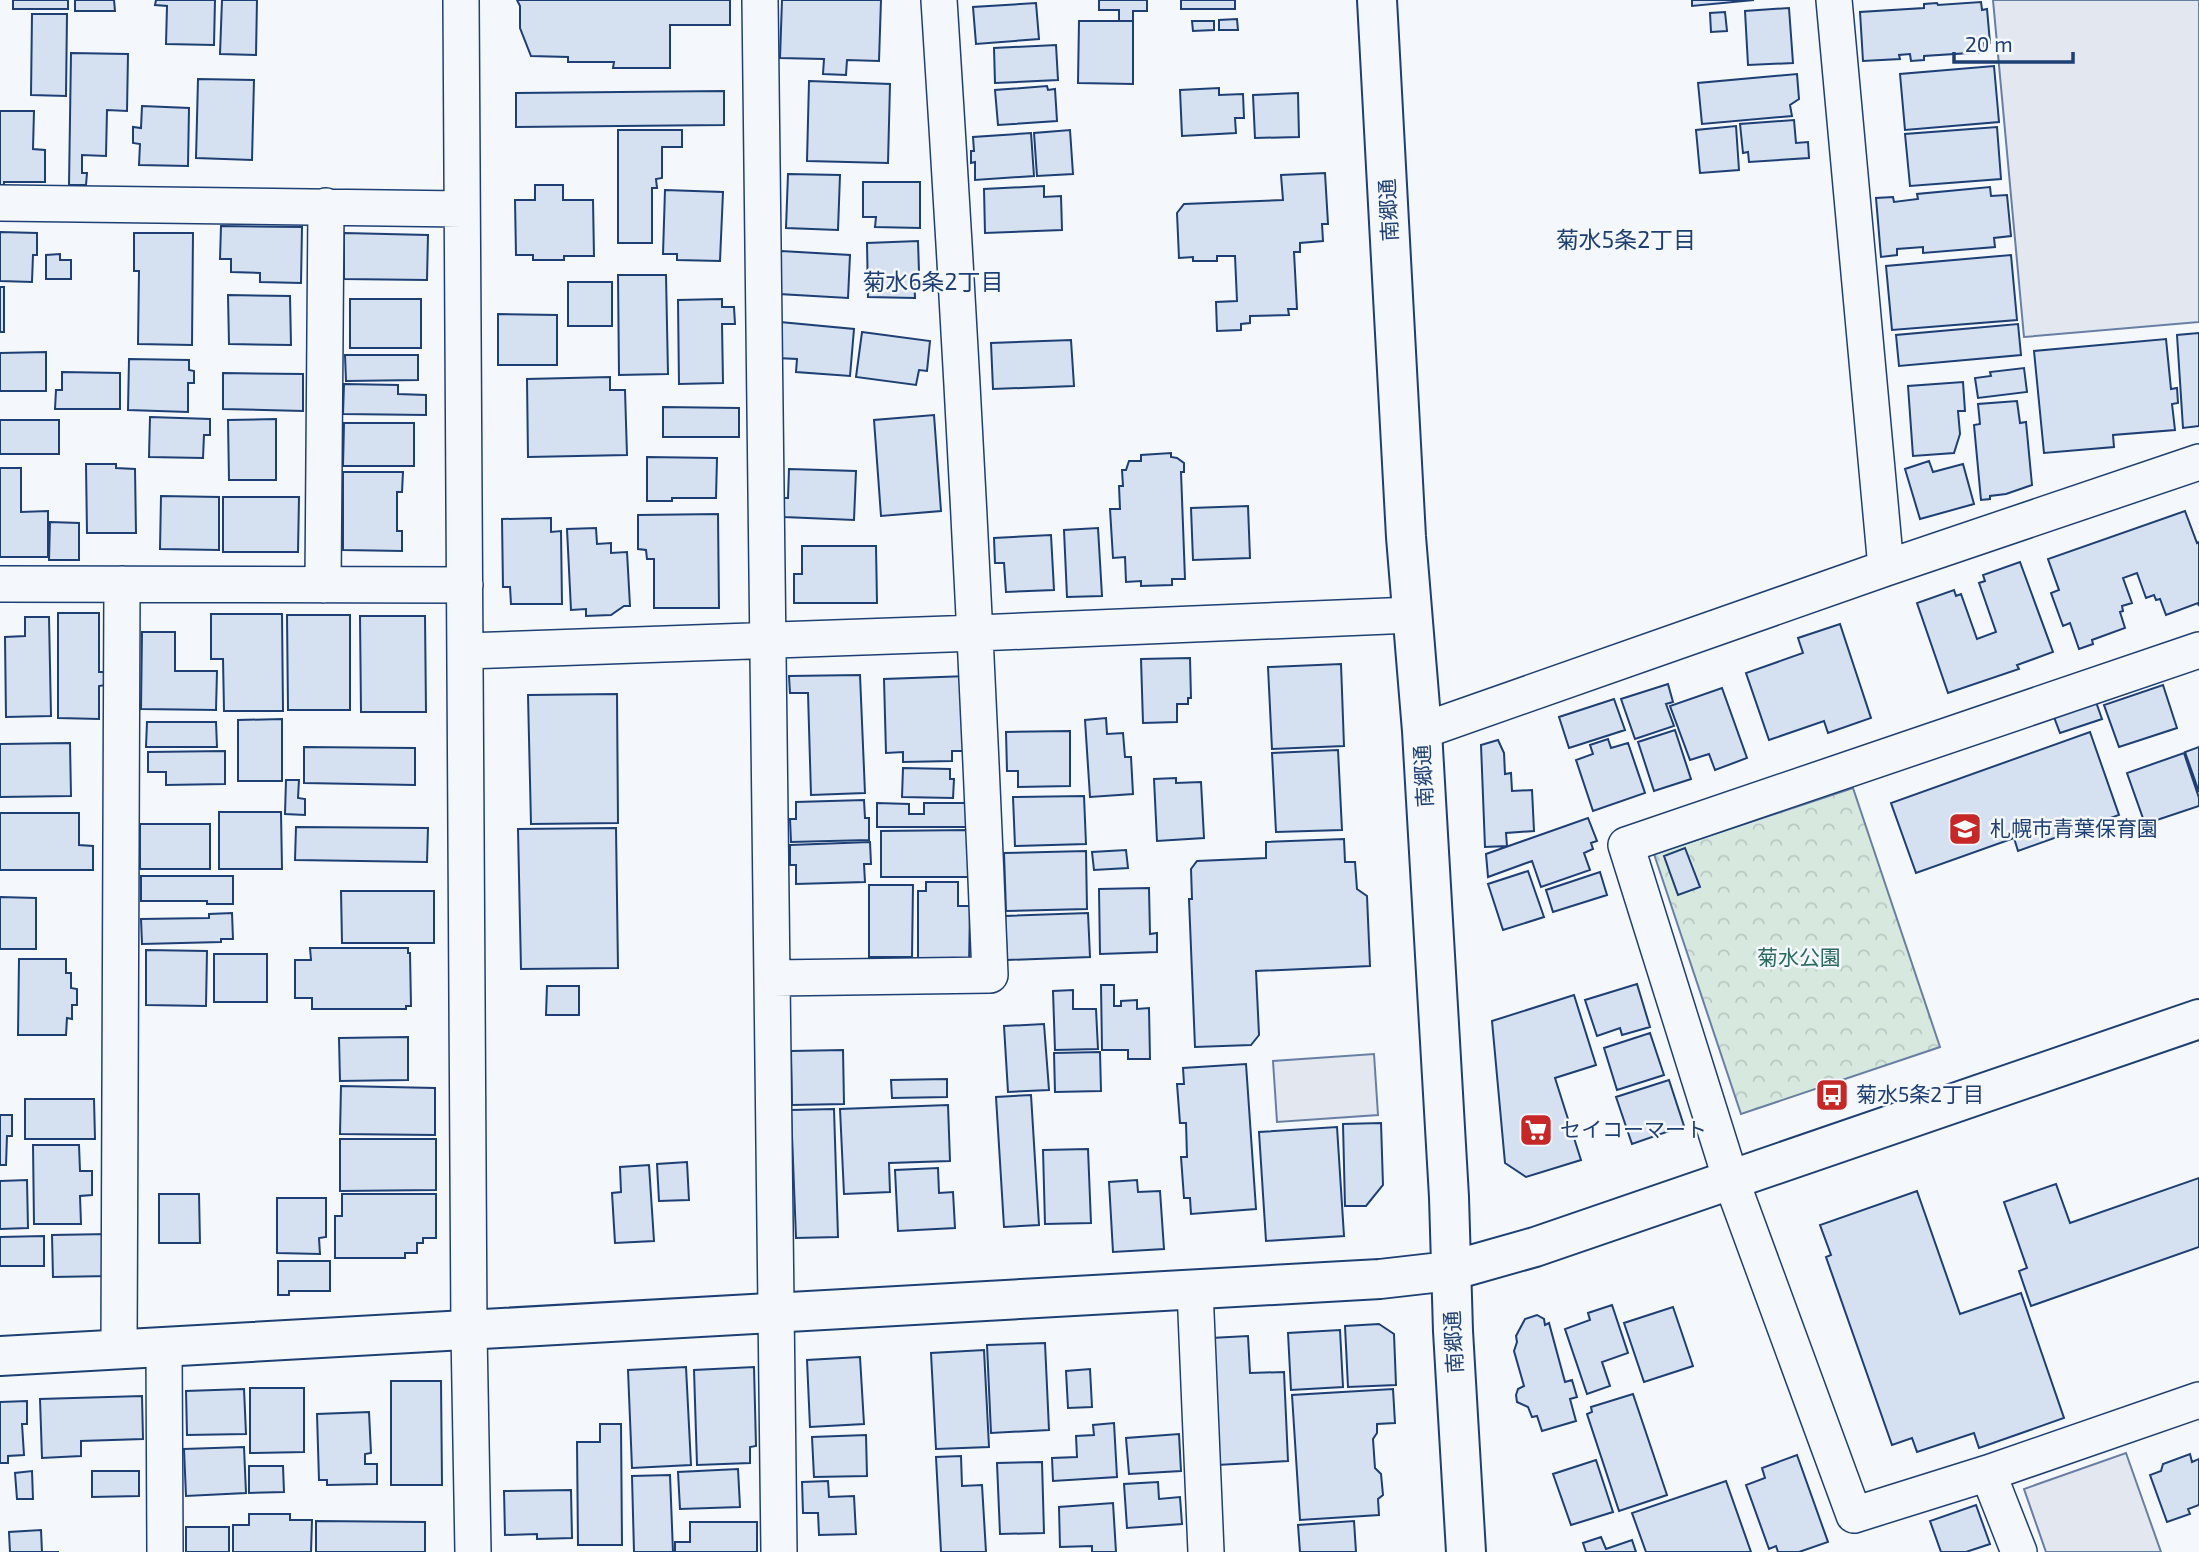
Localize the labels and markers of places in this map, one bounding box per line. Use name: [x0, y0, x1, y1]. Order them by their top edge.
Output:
school or university icon: 札幌市青葉保育園: [1946, 810, 1984, 848]
place label: 札幌市青葉保育園: [1990, 815, 2158, 840]
bus stop icon: 菊水5条2丁目: [1813, 1076, 1851, 1114]
place label: 菊水5条2丁目: [1856, 1081, 1984, 1106]
supermarket icon: セイコーマート: [1517, 1111, 1555, 1149]
place label: セイコーマート: [1560, 1116, 1707, 1141]

